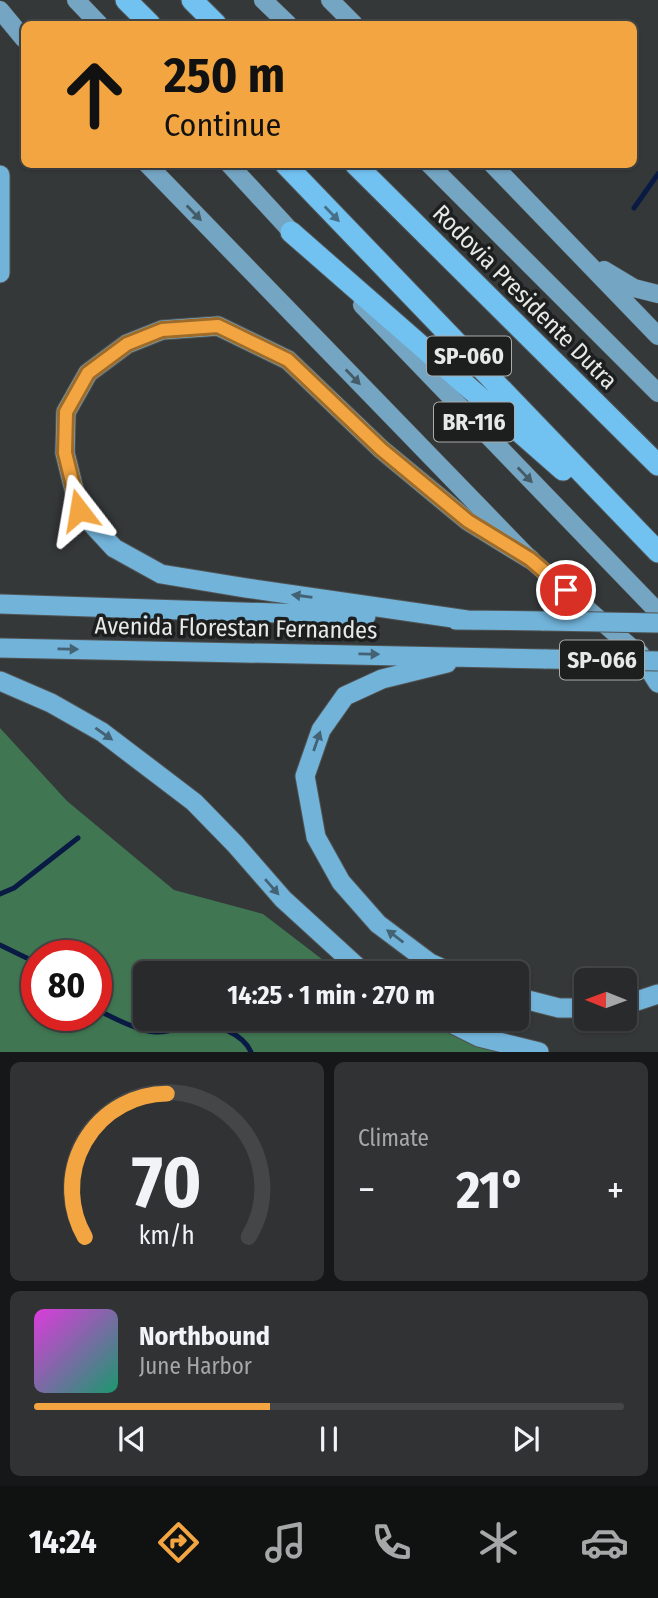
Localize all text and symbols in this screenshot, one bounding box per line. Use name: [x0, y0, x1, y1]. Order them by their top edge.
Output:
text: 250 m: [164, 46, 285, 105]
icon: ahead: [49, 49, 140, 140]
text: Continue: [164, 106, 281, 144]
street label: Rodovia Presidente Dutra: [427, 199, 623, 395]
one-way arrow: [186, 205, 203, 222]
one-way arrow: [324, 205, 341, 222]
road number: SP-060: [427, 336, 511, 376]
one-way arrow: [344, 368, 361, 385]
road number: BR-116: [434, 402, 514, 442]
one-way arrow: [517, 466, 533, 483]
position arrow: [42, 473, 116, 547]
pin: [536, 560, 596, 620]
icon: arrive: [547, 571, 585, 609]
one-way arrow: [291, 591, 313, 602]
street label: Avenida Florestan Fernandes: [94, 612, 378, 644]
road number: SP-066: [560, 640, 644, 680]
one-way arrow: [57, 643, 79, 655]
one-way arrow: [358, 649, 380, 660]
one-way arrow: [95, 727, 113, 741]
one-way arrow: [312, 730, 323, 751]
one-way arrow: [264, 878, 279, 895]
one-way arrow: [386, 929, 404, 944]
speed limit sign: 80: [21, 940, 112, 1031]
north arrow: [574, 968, 637, 1031]
map controls: [574, 968, 637, 1031]
text: 14:25 · 1 min · 270 m: [227, 980, 435, 1011]
text: Climate: [358, 1124, 429, 1152]
text: 70: [132, 1140, 202, 1227]
text: 21°: [456, 1159, 526, 1222]
text: −: [358, 1167, 375, 1213]
text: +: [607, 1167, 624, 1213]
text: km/h: [139, 1221, 195, 1251]
text: Northbound: [139, 1321, 270, 1352]
text: June Harbor: [139, 1352, 252, 1380]
icon: previous: [113, 1420, 151, 1458]
icon: pause: [310, 1420, 348, 1458]
icon: next: [507, 1420, 545, 1458]
icon: directions: [154, 1518, 203, 1567]
icon: music: [261, 1518, 310, 1567]
icon: phone: [367, 1518, 416, 1567]
icon: climate: [474, 1518, 523, 1567]
icon: car: [580, 1518, 629, 1567]
text: 14:24: [29, 1523, 97, 1561]

